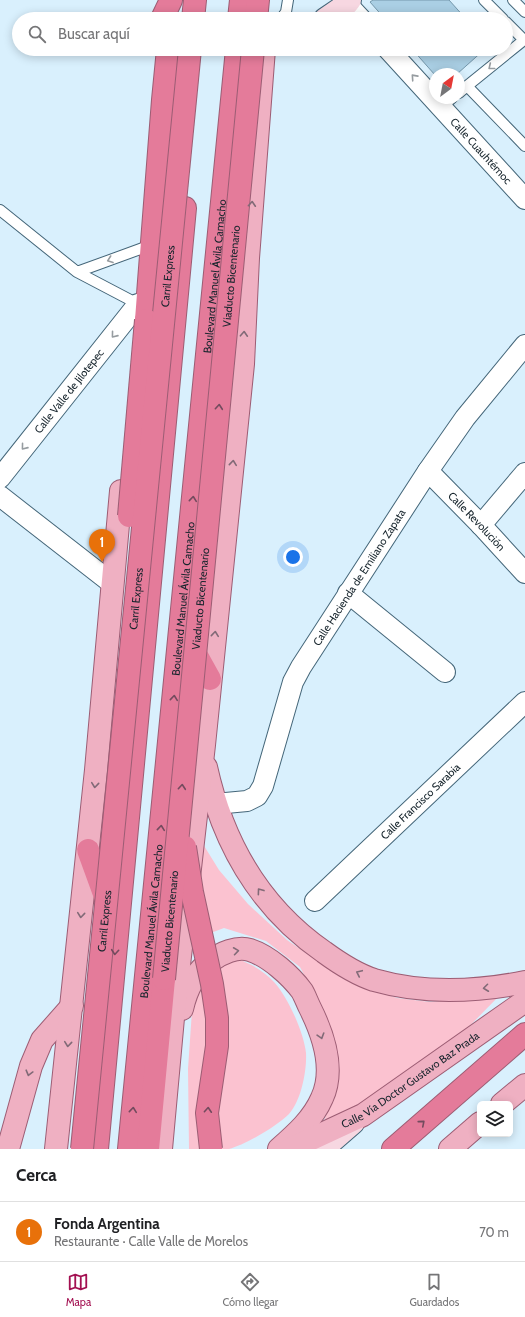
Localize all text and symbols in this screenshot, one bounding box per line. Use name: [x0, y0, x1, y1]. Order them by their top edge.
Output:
search box: [12, 12, 513, 56]
icon: search: [26, 23, 48, 45]
text: Buscar aquí: [58, 25, 130, 43]
one-way arrow: [489, 62, 496, 69]
north arrow: [429, 68, 465, 104]
one-way arrow: [411, 74, 419, 82]
street label: Calle Cuauhtémoc: [447, 115, 515, 187]
street label: Boulevard Manuel Ávila Camacho: [200, 199, 229, 354]
one-way arrow: [248, 201, 257, 207]
street label: Viaducto Bicentenario: [219, 225, 243, 328]
street label: Carril Express: [158, 244, 178, 308]
one-way arrow: [107, 255, 114, 263]
one-way arrow: [112, 330, 119, 337]
one-way arrow: [240, 331, 249, 337]
street label: Calle Valle de Jilotepec: [31, 346, 107, 436]
one-way arrow: [214, 404, 223, 410]
one-way arrow: [22, 443, 29, 450]
one-way arrow: [228, 460, 237, 466]
street label: Calle Revolución: [445, 489, 508, 554]
one-way arrow: [189, 496, 198, 502]
street label: Calle Hacienda de Emiliano Zapata: [310, 506, 409, 648]
street label: Boulevard Manuel Ávila Camacho: [169, 521, 198, 676]
pin: 1: [89, 529, 115, 562]
street label: Viaducto Bicentenario: [189, 547, 212, 650]
your location: [283, 547, 303, 567]
street label: Carril Express: [126, 567, 146, 630]
one-way arrow: [210, 631, 219, 637]
one-way arrow: [169, 695, 178, 701]
street label: Calle Francisco Sarabia: [377, 760, 464, 842]
one-way arrow: [90, 782, 99, 788]
one-way arrow: [178, 784, 187, 790]
one-way arrow: [156, 825, 165, 831]
street label: Boulevard Manuel Ávila Camacho: [137, 844, 166, 999]
street label: Viaducto Bicentenario: [158, 870, 181, 973]
one-way arrow: [258, 888, 265, 895]
street label: Carril Express: [94, 889, 114, 953]
one-way arrow: [77, 912, 86, 918]
one-way arrow: [233, 947, 239, 956]
one-way arrow: [111, 949, 120, 955]
one-way arrow: [356, 970, 363, 978]
one-way arrow: [483, 983, 490, 992]
street label: Calle Vía Doctor Gustavo Baz Prada: [339, 1028, 482, 1131]
one-way arrow: [316, 1032, 325, 1039]
one-way arrow: [64, 1041, 73, 1047]
one-way arrow: [25, 1069, 34, 1076]
map controls: [477, 1101, 513, 1137]
button: layers: [477, 1101, 513, 1137]
one-way arrow: [129, 1107, 138, 1113]
one-way arrow: [203, 1107, 212, 1113]
one-way arrow: [418, 1121, 425, 1128]
text: Cerca: [16, 1165, 57, 1185]
text: Fonda Argentina: [54, 1215, 160, 1233]
text: 1: [27, 1224, 31, 1240]
text: 70 m: [479, 1224, 509, 1240]
text: Restaurante · Calle Valle de Morelos: [54, 1233, 248, 1249]
tab: Mapa: [66, 1271, 91, 1309]
tab: Cómo llegar: [222, 1271, 278, 1309]
tab: Guardados: [410, 1271, 459, 1309]

